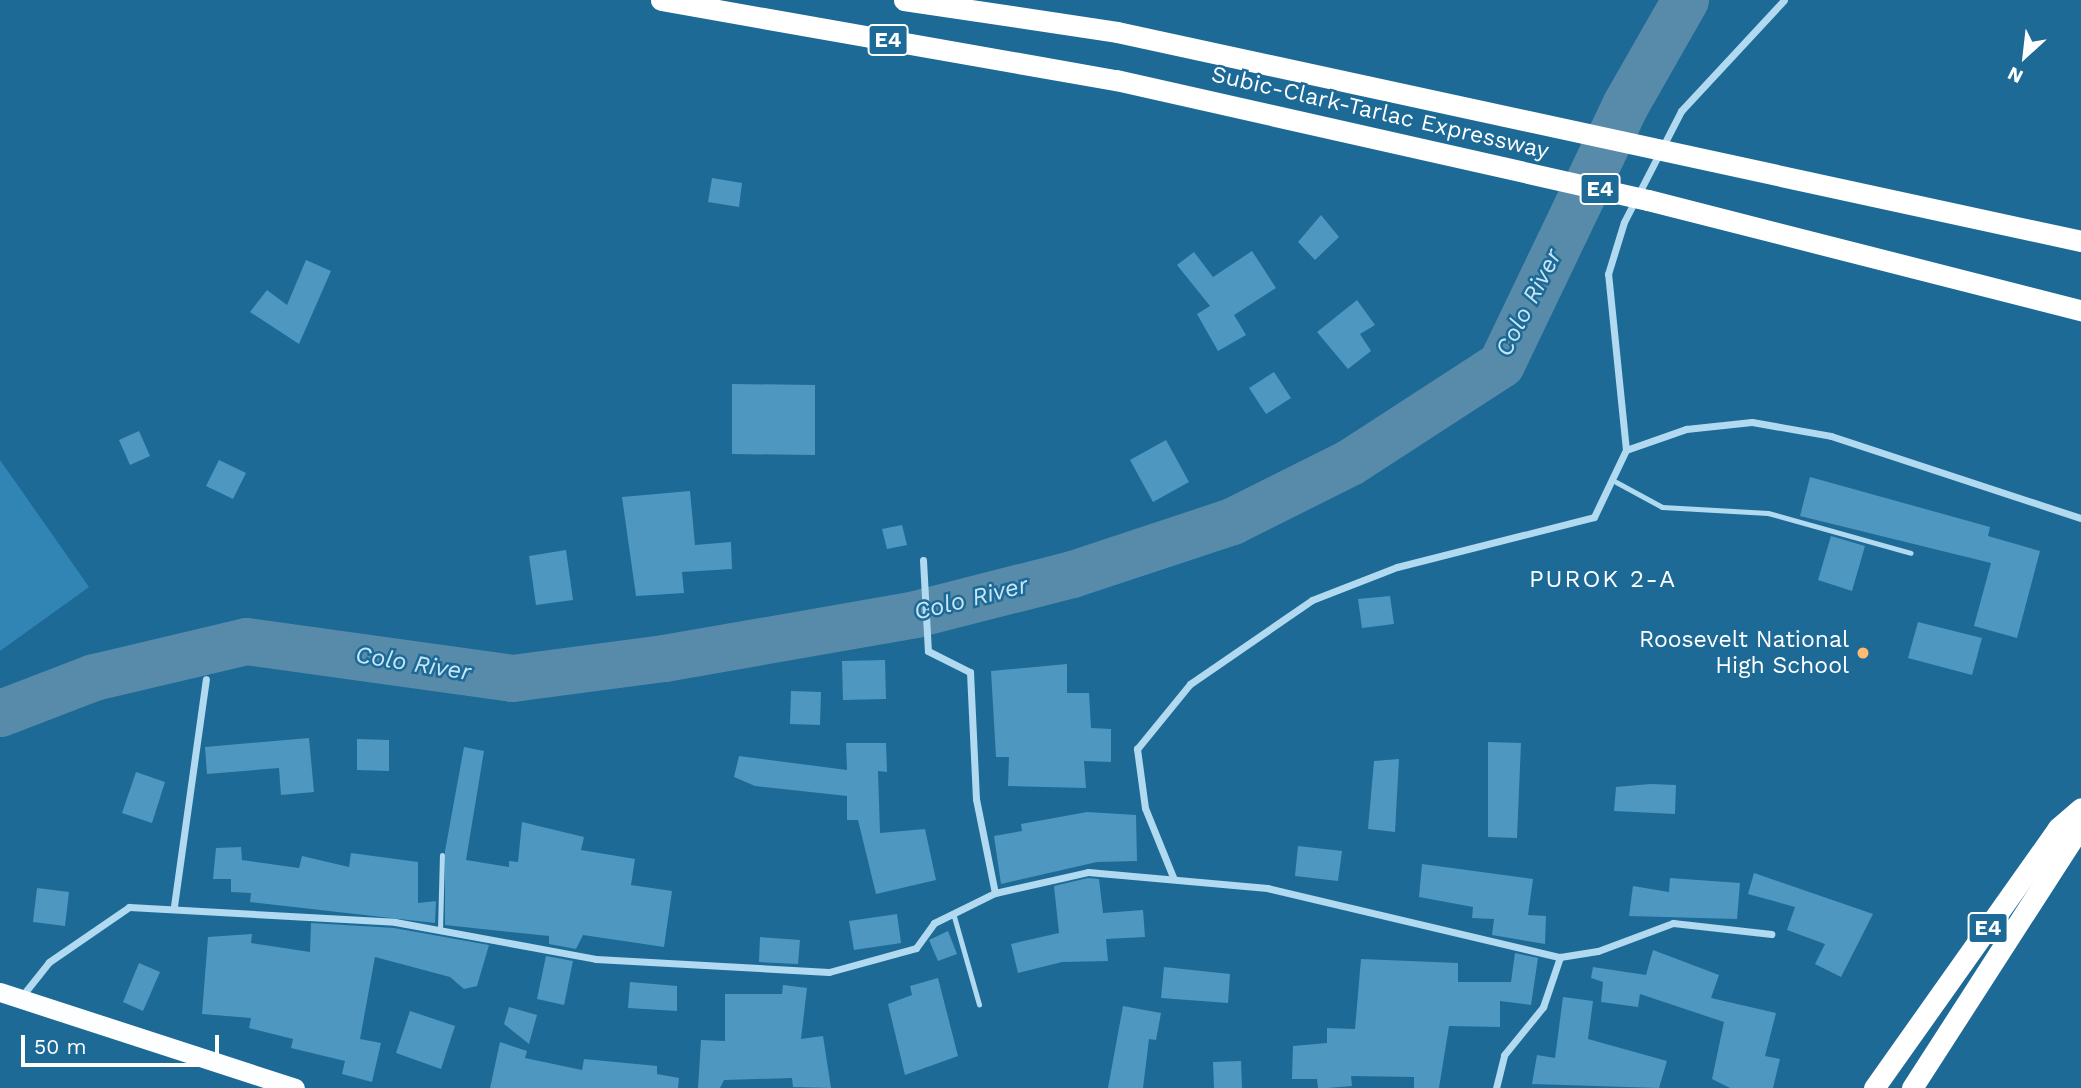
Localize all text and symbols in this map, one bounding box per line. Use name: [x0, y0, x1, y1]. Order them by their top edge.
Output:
north arrow: [1990, 21, 2060, 91]
road number: E4: [867, 22, 909, 58]
street label: Subic-Clark-Tarlac Expressway: [1209, 61, 1551, 165]
text: N: [2004, 62, 2027, 89]
road number: E4: [1579, 172, 1621, 206]
water label: Colo River: [1490, 245, 1568, 361]
district label: PUROK 2-A: [1530, 566, 1676, 594]
water label: Colo River: [911, 571, 1031, 627]
place label: Roosevelt National High School: [1639, 626, 1849, 680]
water label: Colo River: [353, 641, 473, 687]
marker: Roosevelt National High School: [1855, 645, 1871, 661]
road number: E4: [1967, 911, 2009, 946]
scale bar: [24, 1021, 222, 1066]
text: 50 m: [34, 1034, 86, 1059]

